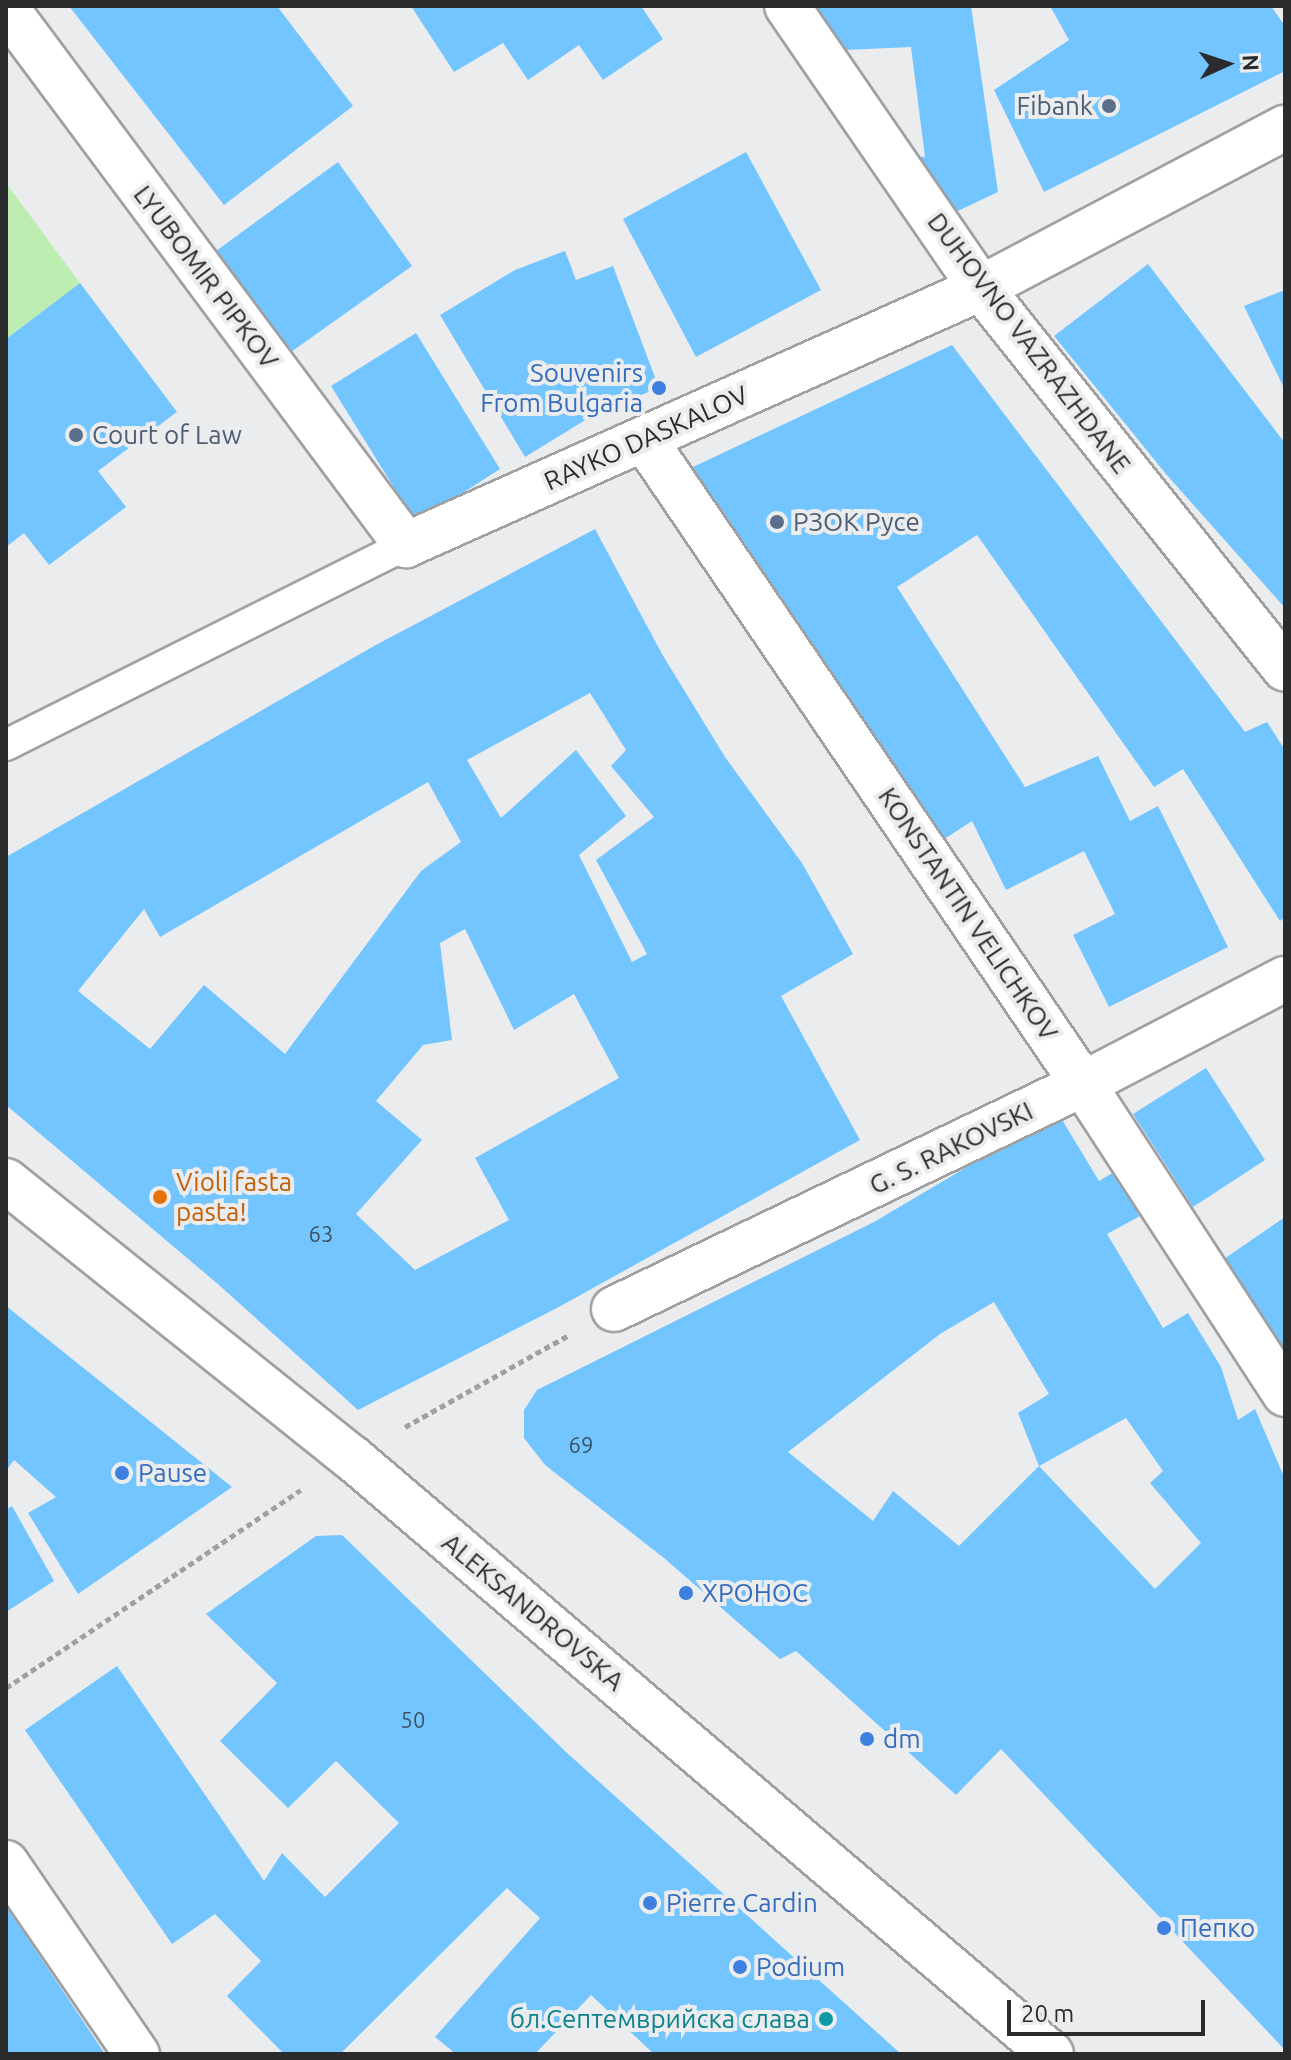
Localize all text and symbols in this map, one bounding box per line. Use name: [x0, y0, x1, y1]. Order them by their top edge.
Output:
north arrow: [1187, 24, 1267, 104]
text: N: [1239, 54, 1264, 72]
place label: Fibank: [1016, 90, 1093, 122]
marker: Fibank: [1100, 97, 1118, 115]
street label: LYUBOMIR PIPKOV: [127, 179, 285, 375]
street label: DUHOVNO VAZRAZHDANE: [921, 207, 1137, 479]
place label: Souvenirs From Bulgaria: [480, 357, 643, 418]
street label: RAYKO DASKALOV: [539, 379, 753, 497]
marker: Souvenirs From Bulgaria: [650, 379, 668, 397]
place label: Сourt of Law: [92, 419, 242, 451]
marker: Сourt of Law: [67, 426, 85, 444]
place label: РЗОК Русе: [793, 506, 920, 538]
marker: РЗОК Русе: [768, 513, 786, 531]
street label: KONSTANTIN VELICHKOV: [872, 782, 1064, 1046]
street label: G. S. RAKOVSKI: [864, 1095, 1038, 1201]
place label: Violi fasta pasta!: [176, 1166, 292, 1228]
marker: Violi fasta pasta!: [151, 1188, 169, 1206]
house number: 63: [309, 1221, 333, 1247]
house number: 69: [569, 1432, 593, 1458]
place label: Pause: [138, 1457, 207, 1489]
marker: Pause: [113, 1464, 131, 1482]
street label: ALEKSANDROVSKA: [436, 1527, 630, 1697]
place label: XPOHOC: [702, 1577, 808, 1609]
marker: XPOHOC: [677, 1584, 695, 1602]
house number: 50: [401, 1707, 425, 1733]
place label: dm: [883, 1723, 921, 1755]
marker: dm: [858, 1730, 876, 1748]
place label: Pierre Cardin: [666, 1887, 818, 1919]
marker: Pierre Cardin: [641, 1894, 659, 1912]
place label: Пепко: [1180, 1912, 1255, 1944]
marker: Пепко: [1155, 1919, 1173, 1937]
place label: Podium: [756, 1951, 845, 1983]
marker: Podium: [731, 1958, 749, 1976]
scale bar: [1011, 1984, 1209, 2034]
text: 20 m: [1021, 2000, 1074, 2027]
place label: бл.Септемврийска слава: [510, 2003, 810, 2035]
marker: бл.Септемврийска слава: [817, 2010, 835, 2028]

